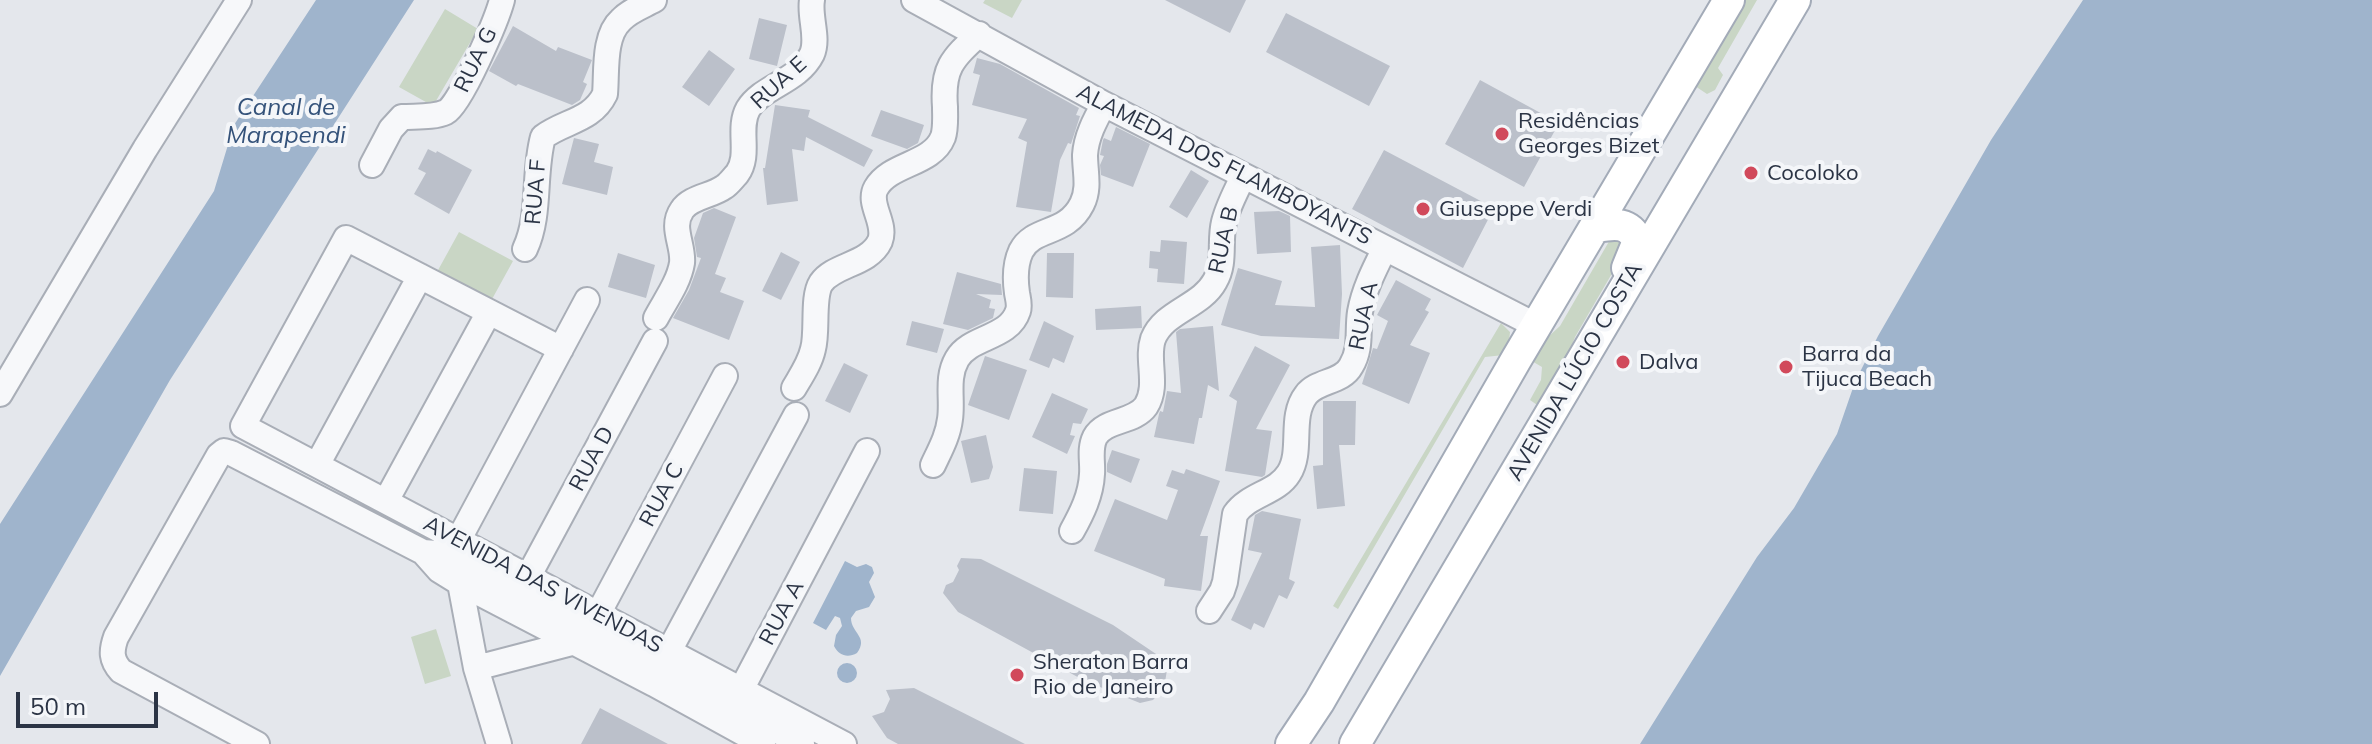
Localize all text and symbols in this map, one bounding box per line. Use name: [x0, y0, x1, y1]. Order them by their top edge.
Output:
street label: RUA G: [449, 23, 503, 97]
street label: RUA E: [746, 51, 812, 115]
street label: ALAMEDA DOS FLAMBOYANTS: [1072, 79, 1376, 251]
water label: Canal de Marapendi: [226, 94, 346, 150]
place label: Residências Georges Bizet: [1518, 108, 1659, 160]
marker: Residências Georges Bizet: [1493, 125, 1511, 143]
street label: RUA F: [520, 158, 552, 226]
place label: Cocoloko: [1767, 160, 1858, 186]
marker: Cocoloko: [1742, 164, 1760, 182]
place label: Giuseppe Verdi: [1439, 196, 1592, 222]
marker: Giuseppe Verdi: [1414, 200, 1432, 218]
street label: RUA B: [1203, 204, 1245, 276]
street label: AVENIDA LÚCIO COSTA: [1502, 258, 1648, 486]
street label: RUA A: [1344, 279, 1384, 353]
place label: Barra da Tijuca Beach: [1802, 341, 1932, 392]
place label: Dalva: [1639, 349, 1699, 375]
marker: Dalva: [1614, 353, 1632, 371]
marker: Barra da Tijuca Beach: [1777, 358, 1795, 376]
street label: RUA D: [564, 422, 620, 496]
street label: RUA C: [634, 459, 690, 531]
street label: AVENIDA DAS VIVENDAS: [419, 511, 667, 659]
street label: RUA A: [754, 576, 810, 650]
place label: Sheraton Barra Rio de Janeiro: [1033, 649, 1189, 700]
marker: Sheraton Barra Rio de Janeiro: [1008, 666, 1026, 684]
scale bar: [20, 676, 162, 726]
text: 50 m: [30, 691, 86, 721]

